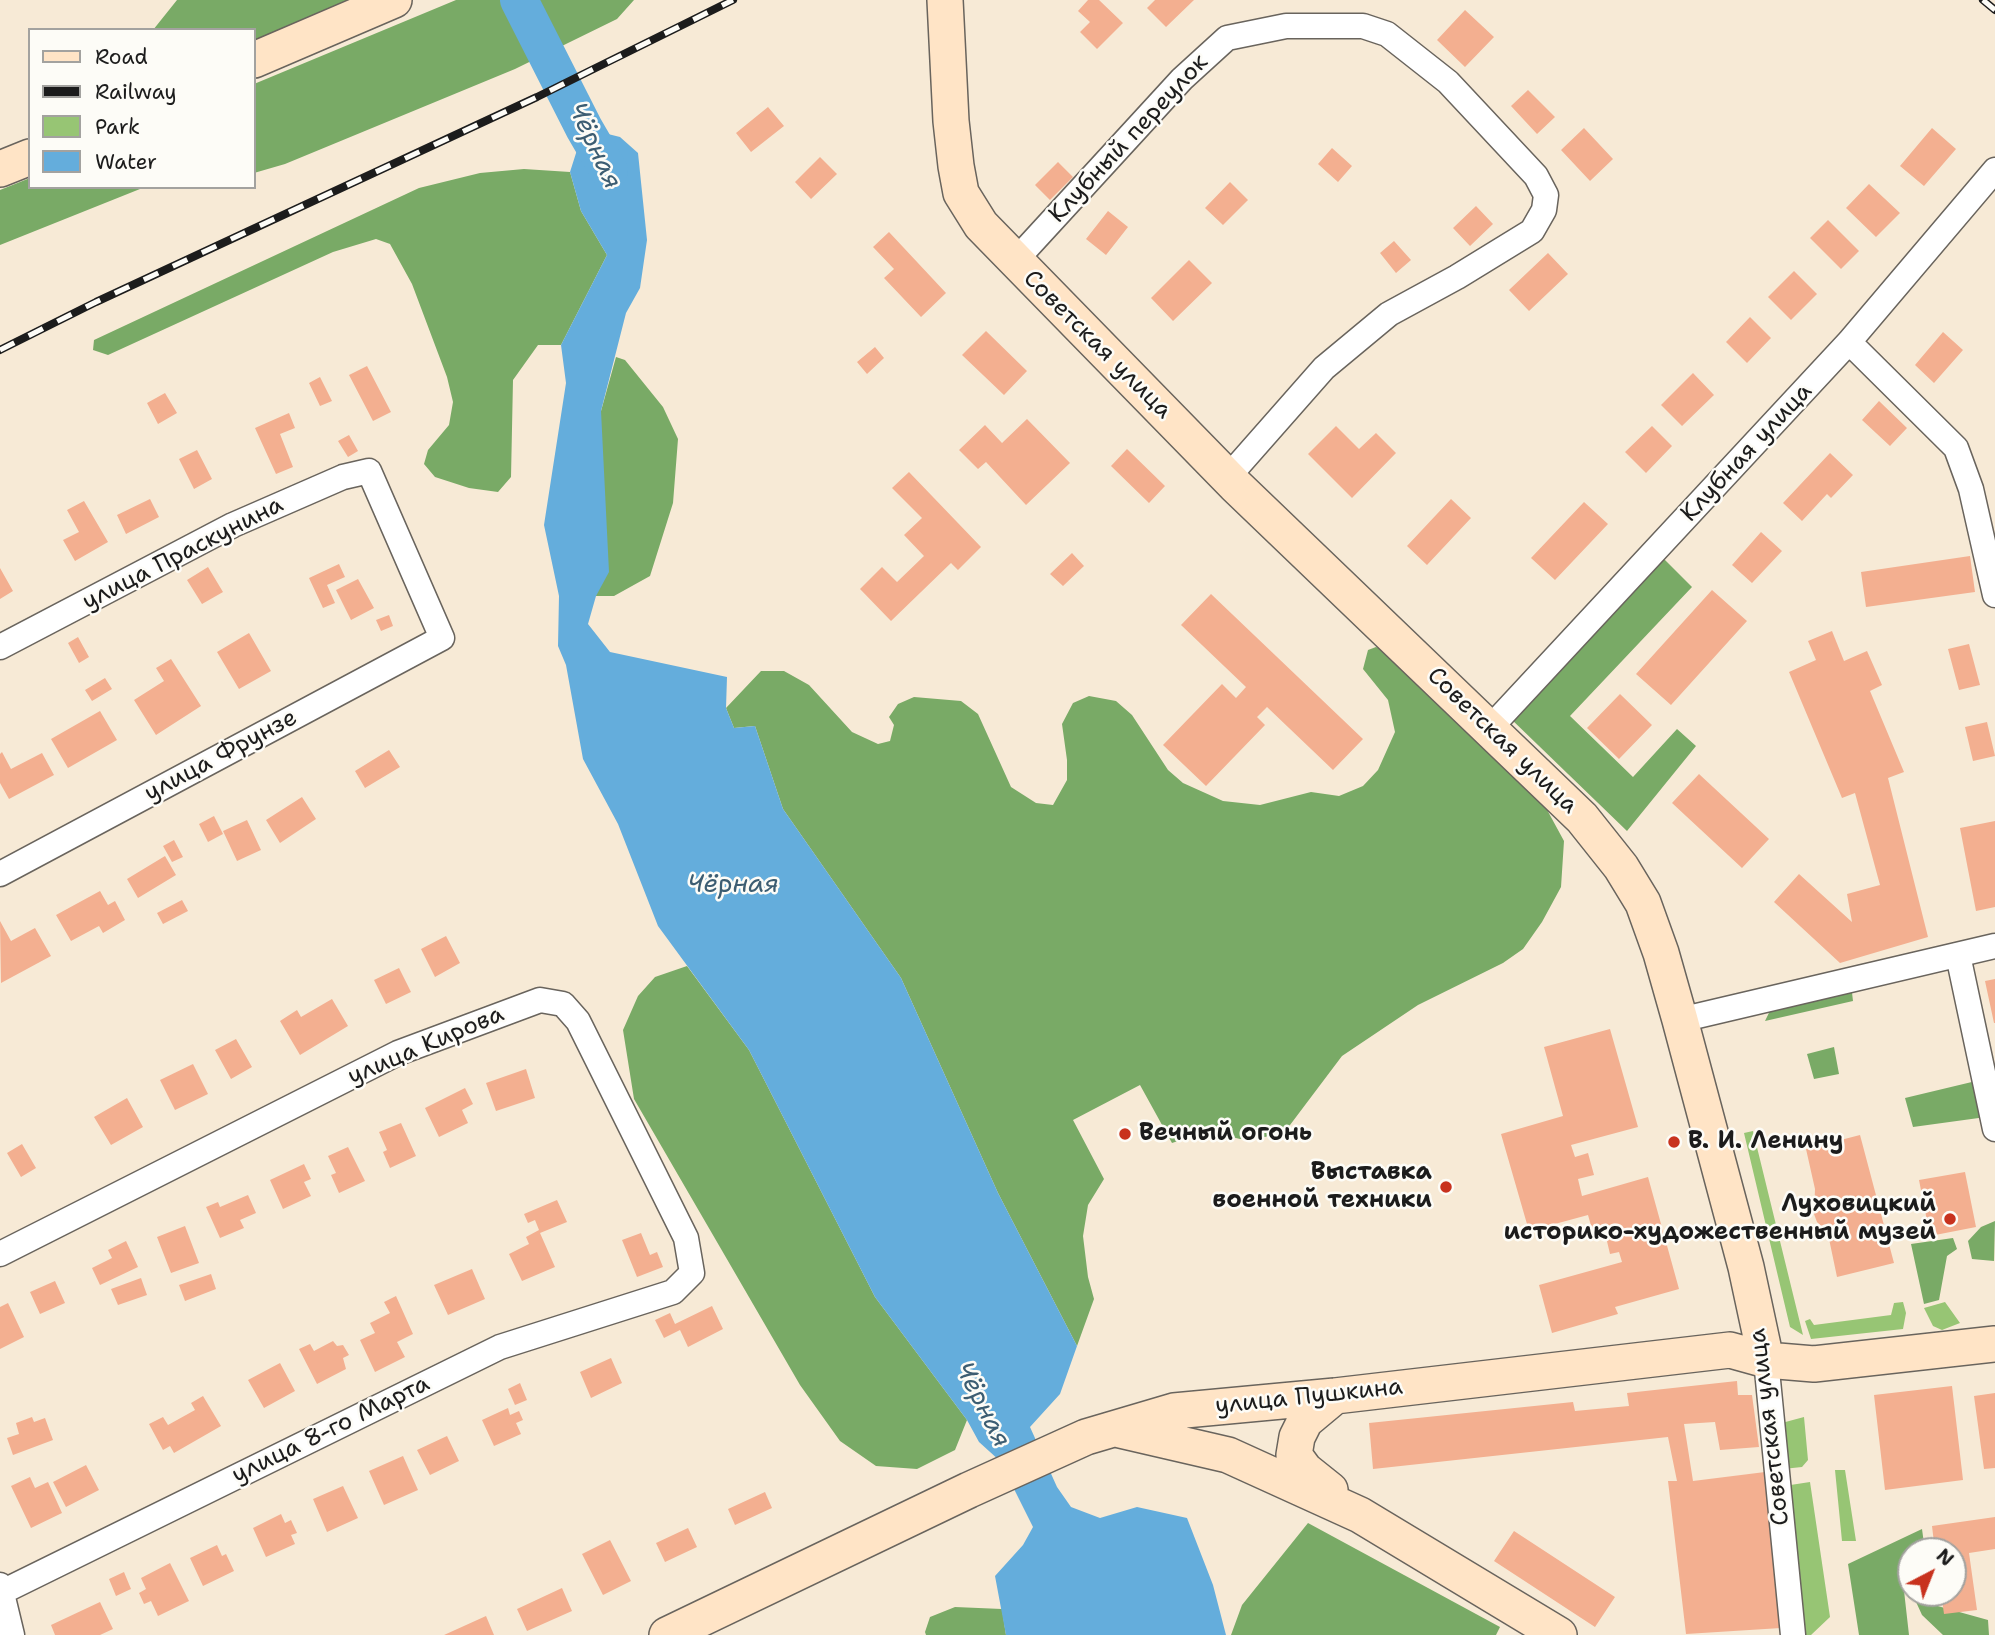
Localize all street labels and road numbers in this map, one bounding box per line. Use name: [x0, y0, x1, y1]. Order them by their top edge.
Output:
street label: Клубный переулок: [1043, 49, 1215, 229]
street label: Советская улица: [1017, 265, 1177, 425]
street label: Клубная улица: [1675, 378, 1819, 528]
street label: улица Праскунина: [78, 491, 288, 617]
street label: Советская улица: [1421, 662, 1583, 820]
street label: улица Фрунзе: [140, 704, 302, 808]
street label: улица Кирова: [344, 1000, 508, 1092]
street label: Советская улица: [1744, 1327, 1796, 1527]
street label: улица 8-го Марта: [227, 1370, 435, 1490]
street label: улица Пушкина: [1214, 1373, 1404, 1421]

